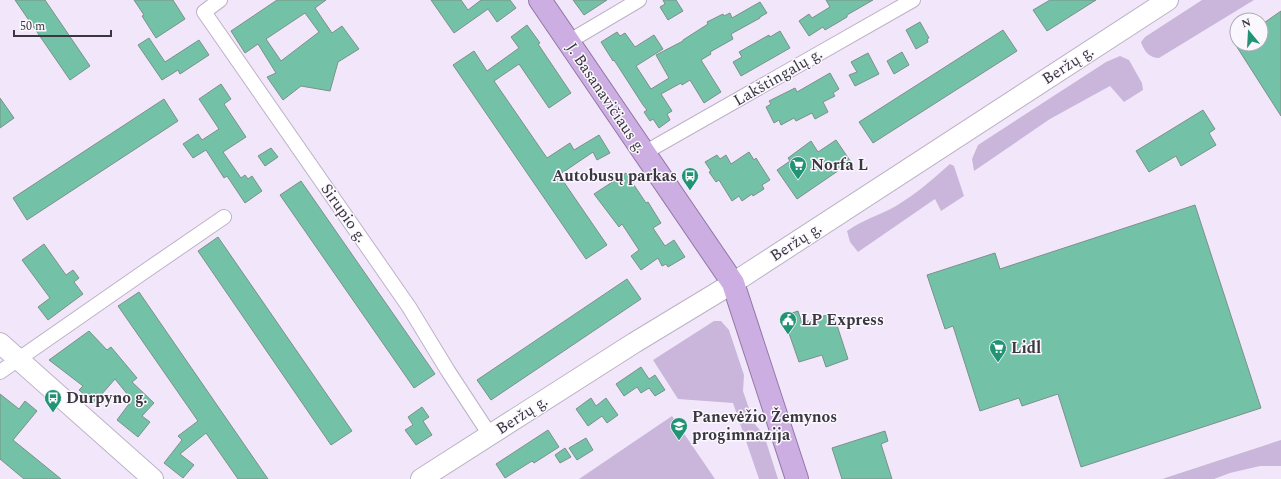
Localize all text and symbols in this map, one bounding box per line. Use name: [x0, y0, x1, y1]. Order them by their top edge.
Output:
scale bar: [14, 12, 111, 38]
north arrow: [1229, 12, 1269, 52]
text: N: [1239, 13, 1253, 32]
text: 50 m: [20, 17, 45, 36]
street label: J. Basanavičiaus g.: [560, 38, 652, 158]
street label: Beržų g.: [1037, 39, 1099, 91]
street label: Lakštingalų g.: [729, 42, 827, 112]
place label: Norfa L: [811, 153, 868, 177]
supermarket icon: Norfa L: [788, 155, 808, 180]
place label: Autobusų parkas: [552, 164, 677, 188]
bus stop icon: Autobusų parkas: [680, 166, 700, 191]
street label: Sirupio g.: [315, 178, 373, 248]
street label: Beržų g.: [765, 216, 827, 268]
place label: LP Express: [801, 308, 884, 332]
public building icon: LP Express: [778, 310, 798, 335]
place label: Lidl: [1011, 336, 1041, 360]
supermarket icon: Lidl: [988, 338, 1008, 363]
place label: Durpyno g.: [66, 386, 147, 410]
bus stop icon: Durpyno g.: [43, 388, 63, 413]
street label: Beržų g.: [491, 389, 553, 441]
place label: Panevėžio Žemynos progimnazija: [692, 405, 837, 447]
school or university icon: Panevėžio Žemynos progimnazija: [669, 416, 689, 441]

